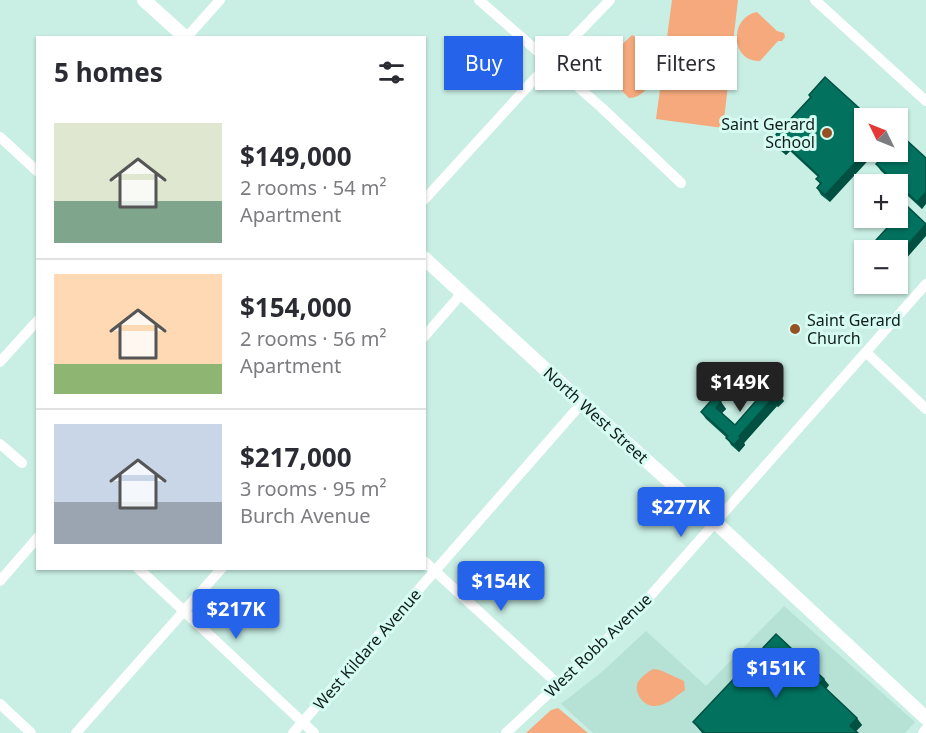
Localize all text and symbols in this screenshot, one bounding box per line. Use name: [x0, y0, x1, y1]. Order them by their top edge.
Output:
chip: Buy: [444, 36, 523, 90]
chip: Rent: [535, 36, 623, 90]
chip: Filters: [635, 36, 737, 90]
text: 5 homes: [54, 54, 163, 90]
icon: filters: [375, 56, 408, 89]
north arrow: [854, 108, 908, 162]
map controls: [854, 108, 908, 294]
place label: Saint Gerard School: [721, 113, 815, 153]
marker: Saint Gerard School: [820, 126, 834, 140]
text: $149,000: [240, 138, 352, 174]
icon: home: [102, 147, 174, 219]
text: 2 rooms · 54 m²: [240, 174, 387, 201]
button: +: [854, 174, 908, 228]
text: Apartment: [240, 201, 341, 228]
button: −: [854, 240, 908, 294]
text: $154,000: [240, 289, 352, 325]
icon: home: [102, 298, 174, 370]
place label: Saint Gerard Church: [807, 309, 901, 349]
marker: Saint Gerard Church: [788, 322, 802, 336]
text: 2 rooms · 56 m²: [240, 325, 387, 352]
text: Apartment: [240, 352, 341, 379]
street label: North West Street: [539, 362, 653, 468]
pin: $149K: [698, 362, 782, 413]
text: $149K: [710, 368, 770, 395]
text: $217,000: [240, 439, 352, 475]
icon: home: [102, 448, 174, 520]
text: 3 rooms · 95 m²: [240, 475, 387, 502]
pin: $277K: [639, 487, 723, 538]
text: $277K: [651, 493, 711, 520]
text: Burch Avenue: [240, 502, 371, 529]
pin: $154K: [459, 561, 543, 612]
text: $154K: [471, 567, 531, 594]
street label: West Kildare Avenue: [308, 584, 426, 714]
street label: West Robb Avenue: [540, 588, 656, 702]
pin: $217K: [194, 589, 278, 640]
text: $217K: [206, 595, 266, 622]
pin: $151K: [734, 648, 818, 699]
text: $151K: [746, 654, 806, 681]

